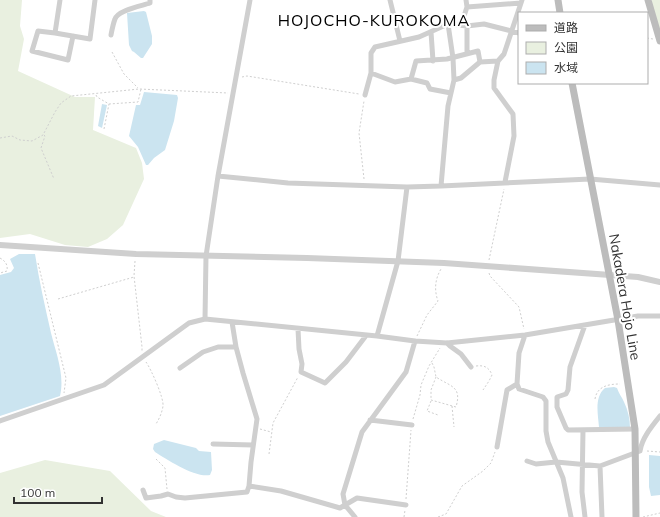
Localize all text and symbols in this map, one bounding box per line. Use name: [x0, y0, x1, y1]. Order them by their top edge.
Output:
district label: HOJOCHO-KUROKOMA: [278, 10, 470, 30]
legend: [518, 12, 648, 84]
text: 道路: [554, 20, 578, 35]
text: 公園: [554, 40, 578, 55]
text: 水域: [554, 60, 578, 75]
street label: Nakadera Hojo Line: [605, 232, 645, 362]
scale bar: [14, 479, 102, 505]
text: 100 m: [20, 485, 55, 500]

